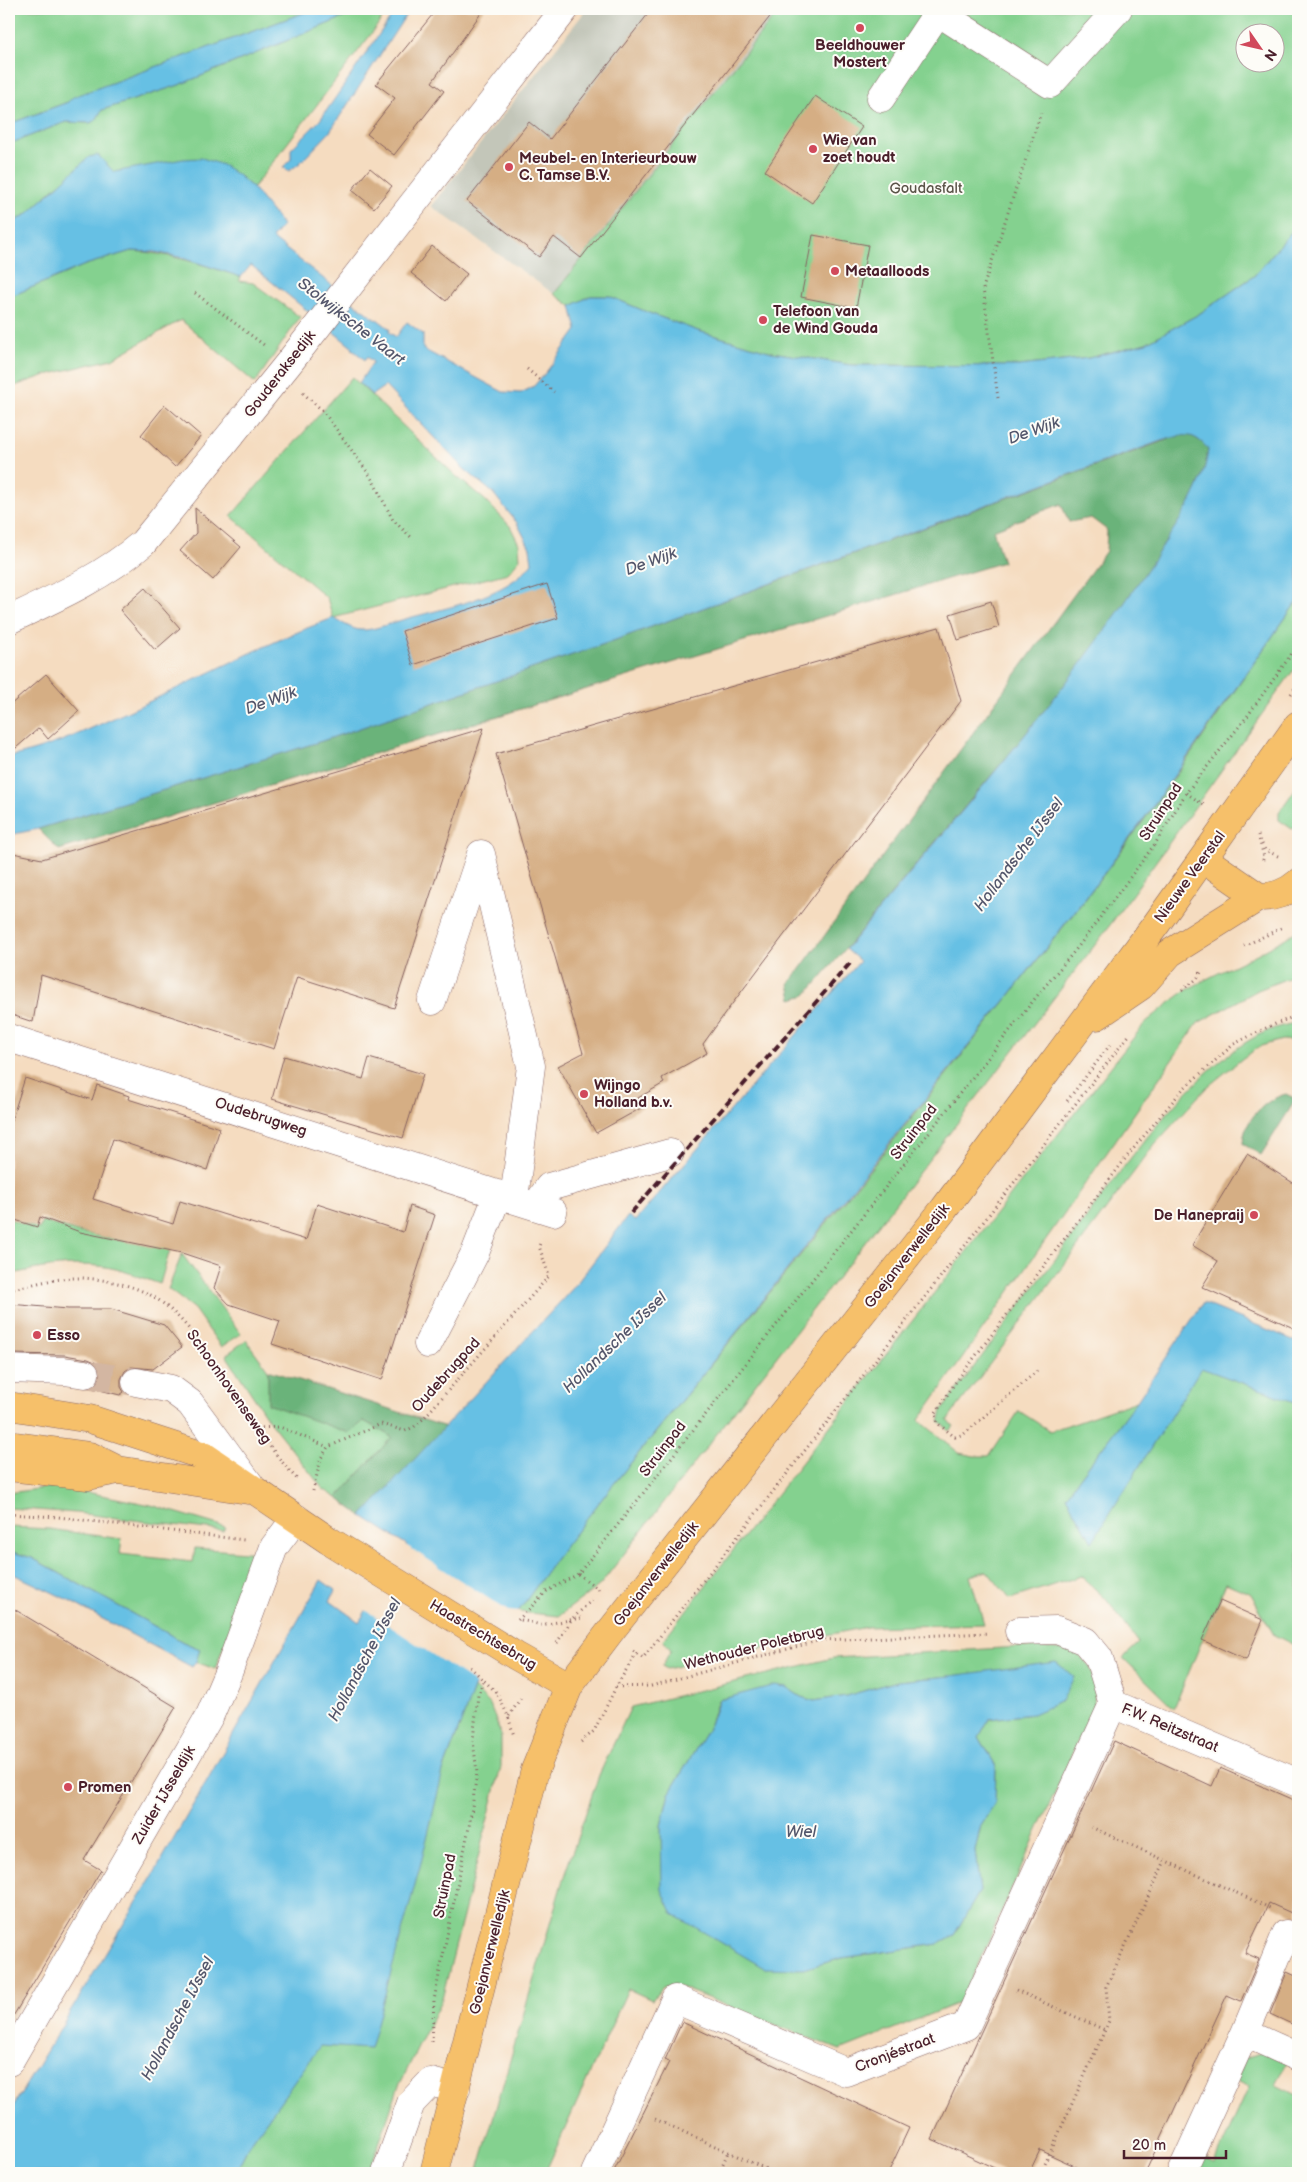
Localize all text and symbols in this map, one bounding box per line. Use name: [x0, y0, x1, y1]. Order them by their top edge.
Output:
marker: Beeldhouwer Mostert: [854, 22, 866, 34]
north arrow: [1234, 22, 1284, 72]
place label: Beeldhouwer Mostert: [815, 36, 906, 72]
text: N: [1260, 46, 1280, 64]
place label: Wie van zoet houdt: [823, 131, 895, 167]
marker: Wie van zoet houdt: [807, 143, 819, 155]
place label: Meubel- en Interieurbouw C. Tamse B.V.: [519, 149, 697, 185]
marker: Meubel- en Interieurbouw C. Tamse B.V.: [503, 161, 515, 173]
park label: Goudasfalt: [890, 179, 963, 198]
place label: Metaalloods: [845, 262, 929, 281]
marker: Metaalloods: [829, 265, 841, 277]
water label: Stolwijksche Vaart: [294, 274, 409, 370]
place label: Telefoon van de Wind Gouda: [773, 302, 878, 338]
marker: Telefoon van de Wind Gouda: [757, 314, 769, 326]
street label: Gouderaksedijk: [240, 326, 320, 422]
water label: De Wijk: [1006, 413, 1063, 449]
water label: De Wijk: [623, 544, 680, 580]
water label: De Wijk: [243, 683, 300, 719]
street label: Struinpad: [1135, 779, 1187, 845]
water label: Hollandsche IJssel: [970, 794, 1069, 915]
street label: Nieuwe Veerstal: [1150, 827, 1230, 927]
place label: Wijngo Holland b.v.: [594, 1076, 672, 1112]
marker: Wijngo Holland b.v.: [578, 1088, 590, 1100]
street label: Oudebrugweg: [213, 1093, 309, 1141]
street label: Struinpad: [886, 1100, 942, 1164]
street label: Goejanverwelledijk: [860, 1199, 954, 1312]
place label: De Hanepraij: [1154, 1206, 1244, 1225]
marker: De Hanepraij: [1248, 1209, 1260, 1221]
water label: Hollandsche IJssel: [559, 1288, 672, 1397]
place label: Esso: [47, 1326, 81, 1345]
street label: Schoonhovenseweg: [182, 1326, 276, 1448]
marker: Esso: [31, 1329, 43, 1341]
street label: Oudebrugpad: [408, 1334, 484, 1416]
street label: Struinpad: [635, 1417, 691, 1481]
street label: Goejanverwelledijk: [609, 1517, 703, 1630]
water label: Hollandsche IJssel: [324, 1594, 406, 1725]
street label: Haastrechtsebrug: [426, 1595, 540, 1675]
street label: Wethouder Poletbrug: [682, 1621, 826, 1675]
street label: F.W. Reitzstraat: [1119, 1699, 1222, 1757]
street label: Zuider IJsseldijk: [128, 1742, 200, 1848]
place label: Promen: [78, 1778, 131, 1797]
marker: Promen: [62, 1781, 74, 1793]
water label: Wiel: [786, 1823, 817, 1842]
street label: Struinpad: [429, 1852, 461, 1920]
street label: Goejanverwelledijk: [465, 1887, 515, 2016]
water label: Hollandsche IJssel: [137, 1953, 219, 2084]
street label: Cronjéstraat: [852, 2029, 938, 2077]
scale bar: [1124, 2127, 1227, 2159]
text: 20 m: [1132, 2136, 1166, 2155]

